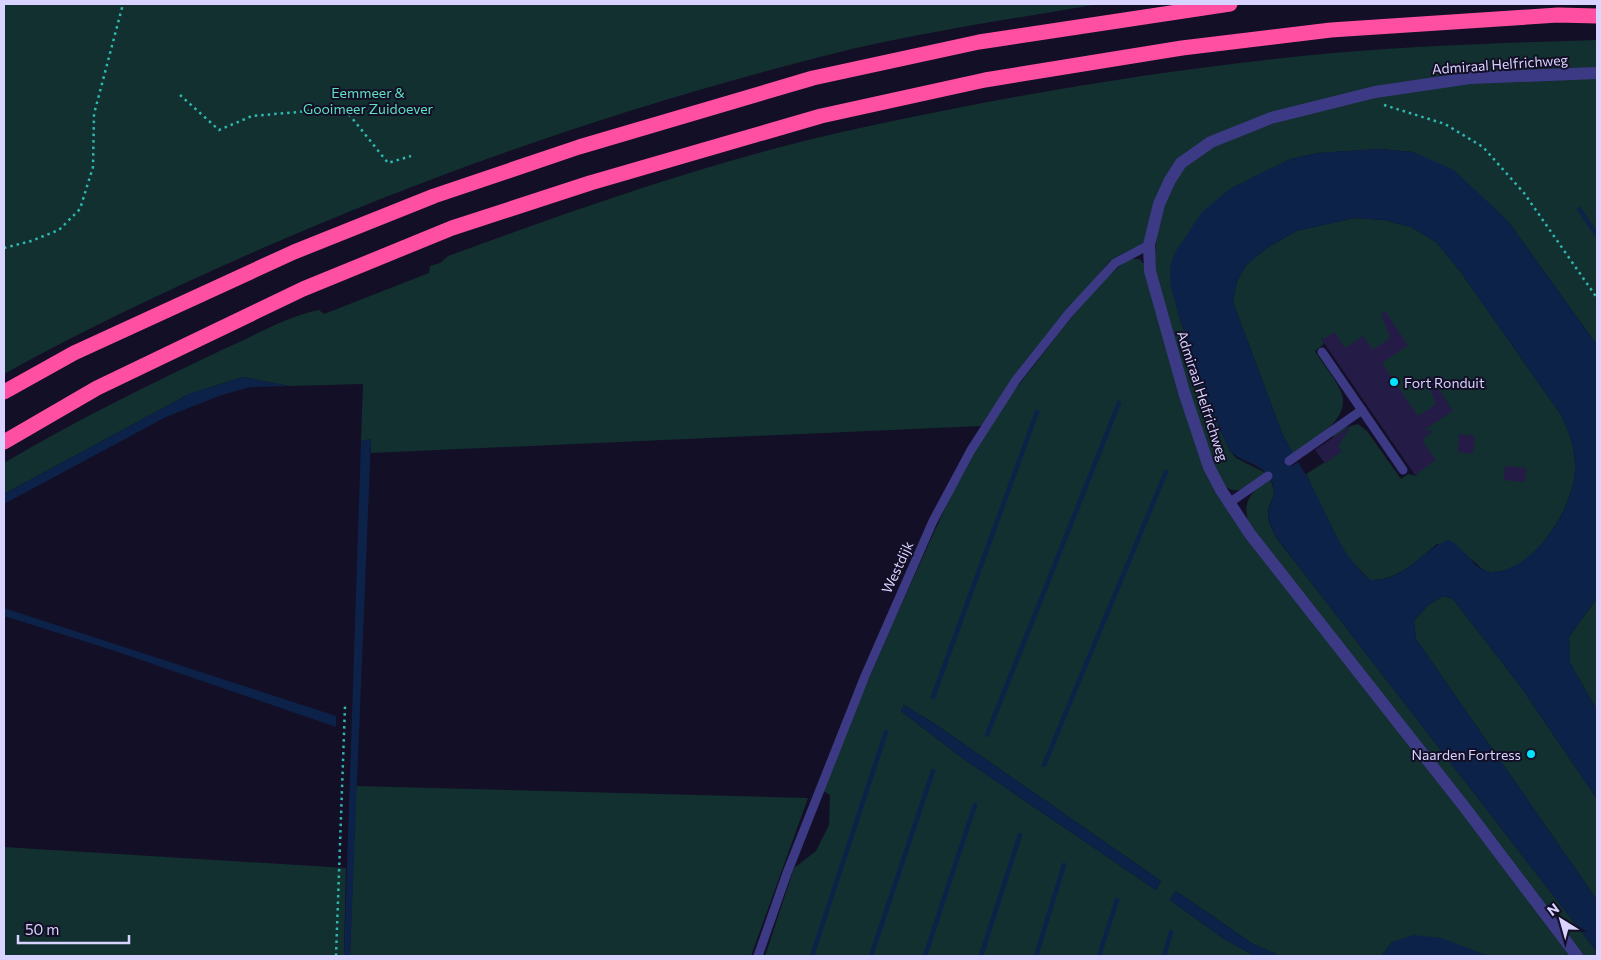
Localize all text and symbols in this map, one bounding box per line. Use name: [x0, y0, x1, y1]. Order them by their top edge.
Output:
street label: Admiraal Helfrichweg: [1431, 51, 1569, 77]
park label: Eemmeer & Gooimeer Zuidoever: [303, 84, 434, 117]
street label: Admiraal Helfrichweg: [1174, 328, 1232, 464]
place label: Fort Ronduit: [1404, 374, 1485, 391]
marker: Fort Ronduit: [1388, 376, 1400, 388]
street label: Westdijk: [878, 538, 917, 596]
place label: Naarden Fortress: [1411, 746, 1521, 763]
marker: Naarden Fortress: [1525, 748, 1537, 760]
north arrow: [1536, 895, 1586, 945]
text: N: [1544, 899, 1562, 919]
scale bar: [18, 912, 129, 944]
text: 50 m: [25, 920, 59, 938]

